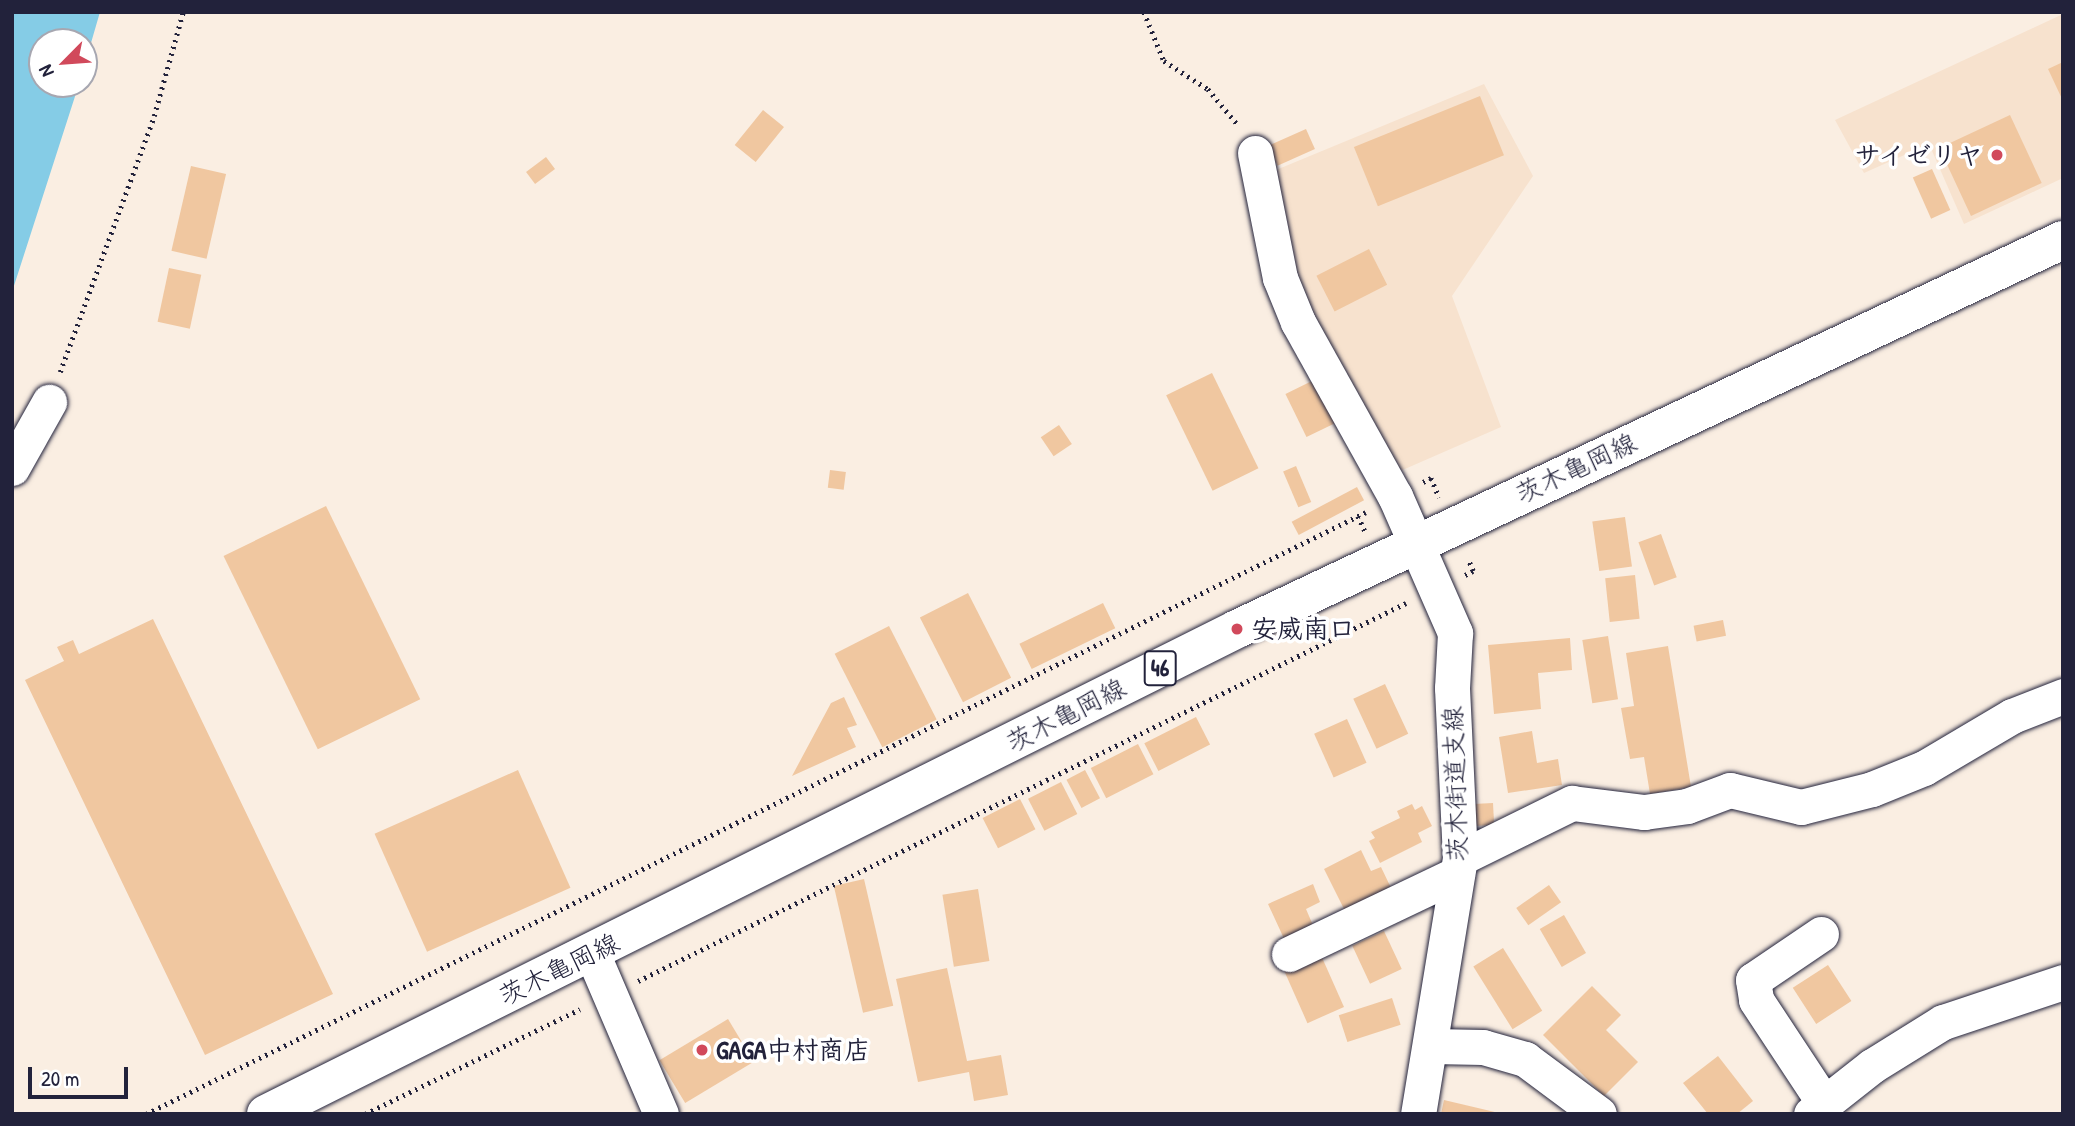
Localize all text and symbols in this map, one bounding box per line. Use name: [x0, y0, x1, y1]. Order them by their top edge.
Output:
north arrow: [28, 28, 98, 98]
text: N: [32, 61, 60, 81]
place label: サイゼリヤ: [1853, 139, 1983, 171]
marker: サイゼリヤ: [1989, 147, 2005, 163]
street label: 茨木亀岡線: [1510, 426, 1642, 510]
place label: 安威南口: [1251, 613, 1355, 645]
marker: 安威南口: [1229, 621, 1245, 637]
road number: 46: [1142, 648, 1178, 688]
street label: 茨木亀岡線: [1001, 672, 1131, 758]
street label: 茨木街道支線: [1437, 706, 1473, 862]
street label: 茨木亀岡線: [494, 926, 624, 1012]
place label: GAGA中村商店: [716, 1034, 870, 1066]
marker: GAGA中村商店: [694, 1042, 710, 1058]
scale bar: [32, 1052, 131, 1096]
text: 20 m: [41, 1064, 79, 1093]

